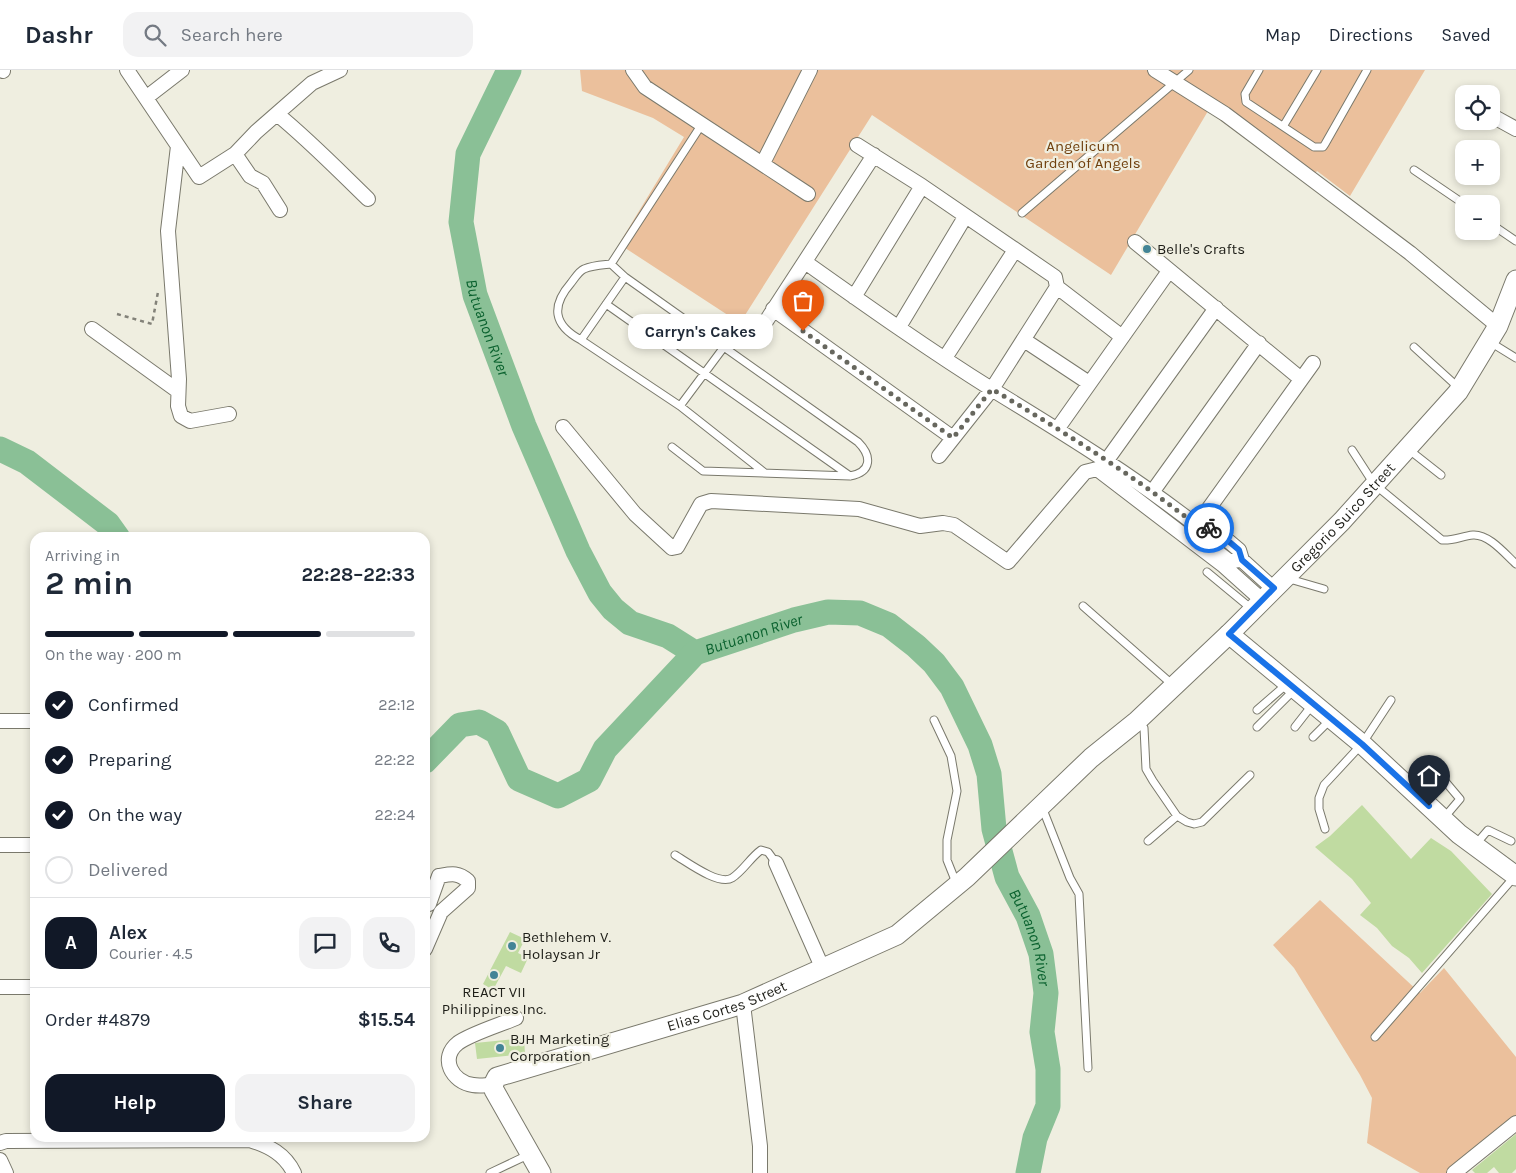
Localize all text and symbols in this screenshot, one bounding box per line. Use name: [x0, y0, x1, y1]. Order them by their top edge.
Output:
search box: [123, 12, 473, 57]
text: Dashr: [25, 21, 93, 49]
icon: search: [141, 21, 169, 49]
text: Search here: [181, 24, 283, 46]
text: Map: [1265, 24, 1301, 46]
text: Directions: [1329, 24, 1413, 46]
text: Saved: [1441, 24, 1491, 46]
map controls: [1455, 85, 1500, 240]
button: locate: [1455, 85, 1500, 130]
park label: Angelicum Garden of Angels: [1025, 137, 1141, 172]
button: +: [1455, 140, 1500, 185]
button: −: [1455, 195, 1500, 240]
place label: Belle's Crafts: [1157, 240, 1245, 258]
marker: Belle's Crafts: [1141, 243, 1153, 255]
water label: Butuanon River: [462, 277, 514, 379]
pin: [782, 280, 824, 331]
icon: bag: [789, 287, 817, 315]
callout: Carryn's Cakes: [628, 314, 773, 348]
text: Carryn's Cakes: [645, 322, 756, 341]
street label: Gregorio Suico Street: [1287, 459, 1399, 576]
courier: [1184, 503, 1234, 553]
icon: bike: [1195, 514, 1223, 542]
text: Arriving in: [45, 546, 120, 565]
text: 22:28–22:33: [301, 564, 415, 586]
text: 2 min: [45, 565, 133, 602]
water label: Butuanon River: [702, 609, 805, 659]
text: On the way · 200 m: [45, 645, 182, 664]
icon: check: [45, 691, 73, 719]
text: Confirmed: [88, 694, 179, 716]
text: 22:12: [378, 695, 415, 714]
icon: check: [45, 746, 73, 774]
text: Preparing: [88, 749, 171, 771]
text: 22:22: [374, 750, 415, 769]
pin: [1408, 755, 1450, 806]
icon: home: [1415, 762, 1443, 790]
icon: check: [45, 801, 73, 829]
text: On the way: [88, 804, 182, 826]
text: 22:24: [375, 805, 415, 824]
text: Delivered: [88, 859, 168, 881]
water label: Butuanon River: [1005, 885, 1054, 987]
button: chat: [299, 917, 351, 969]
button: phone: [363, 917, 415, 969]
text: Alex: [109, 922, 147, 944]
place label: Bethlehem V. Holaysan Jr: [522, 928, 611, 963]
text: A: [65, 932, 77, 954]
marker: Bethlehem V. Holaysan Jr: [506, 940, 518, 952]
text: Courier · 4.5: [109, 944, 193, 963]
marker: REACT VII Philippines Inc.: [488, 969, 500, 981]
street label: Elias Cortes Street: [665, 976, 790, 1035]
place label: REACT VII Philippines Inc.: [442, 983, 547, 1018]
text: Order #4879: [45, 1009, 151, 1031]
text: $15.54: [358, 1009, 415, 1031]
place label: BJH Marketing Corporation: [510, 1030, 610, 1065]
marker: BJH Marketing Corporation: [494, 1042, 506, 1054]
button: Help: [45, 1074, 225, 1132]
button: Share: [235, 1074, 415, 1132]

